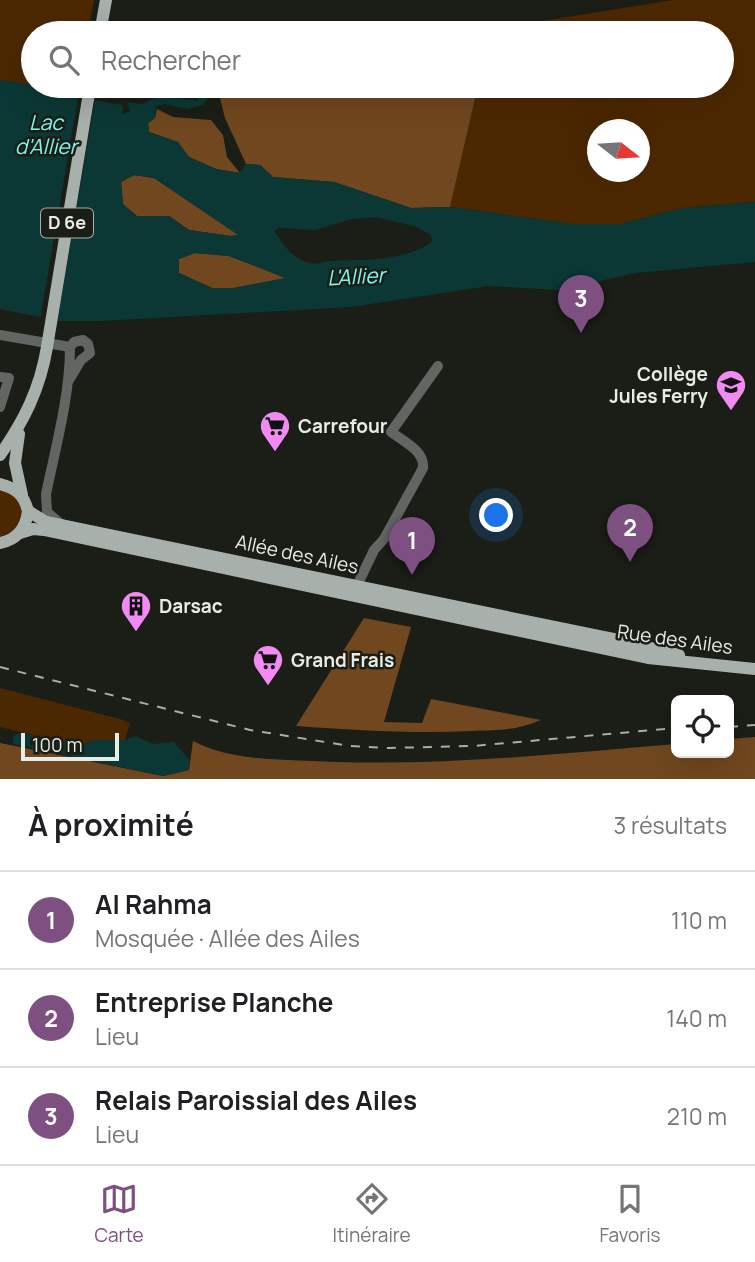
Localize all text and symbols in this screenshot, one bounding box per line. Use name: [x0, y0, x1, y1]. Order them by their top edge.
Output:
search box: [21, 21, 734, 98]
icon: search: [45, 41, 83, 79]
text: Rechercher: [101, 42, 241, 78]
water label: Lac d'Allier: [15, 108, 80, 160]
north arrow: [587, 119, 650, 182]
road number: D 6e: [41, 208, 93, 238]
water label: L'Allier: [326, 260, 388, 292]
pin: 3: [558, 275, 604, 333]
place label: Collège Jules Ferry: [609, 361, 708, 409]
school or university icon: Collège Jules Ferry: [714, 368, 748, 412]
supermarket icon: Carrefour: [258, 409, 292, 453]
place label: Carrefour: [298, 413, 388, 439]
your location: [479, 498, 513, 532]
pin: 2: [607, 504, 653, 562]
pin: 1: [389, 517, 435, 575]
street label: Allée des Ailes: [233, 528, 361, 580]
building icon: Darsac: [119, 589, 153, 633]
place label: Darsac: [159, 593, 223, 619]
street label: Rue des Ailes: [616, 618, 734, 660]
supermarket icon: Grand Frais: [251, 643, 285, 687]
place label: Grand Frais: [291, 647, 394, 673]
map controls: [671, 695, 734, 758]
button: locate: [671, 695, 734, 758]
scale bar: [21, 730, 119, 762]
text: 100 m: [32, 732, 83, 758]
text: À proximité: [28, 804, 194, 845]
text: 3 résultats: [614, 809, 727, 841]
text: Al Rahma: [95, 886, 212, 922]
text: 1: [46, 904, 56, 936]
text: 110 m: [671, 904, 727, 936]
text: Mosquée · Allée des Ailes: [95, 922, 360, 954]
text: Entreprise Planche: [95, 984, 334, 1020]
text: 2: [44, 1002, 58, 1034]
text: 140 m: [666, 1002, 727, 1034]
text: Lieu: [95, 1020, 139, 1052]
text: Relais Paroissial des Ailes: [95, 1082, 417, 1118]
text: 3: [44, 1100, 58, 1132]
text: 210 m: [667, 1100, 727, 1132]
text: Lieu: [95, 1118, 139, 1150]
tab: Carte: [94, 1180, 144, 1248]
tab: Itinéraire: [333, 1180, 411, 1248]
tab: Favoris: [599, 1180, 661, 1248]

